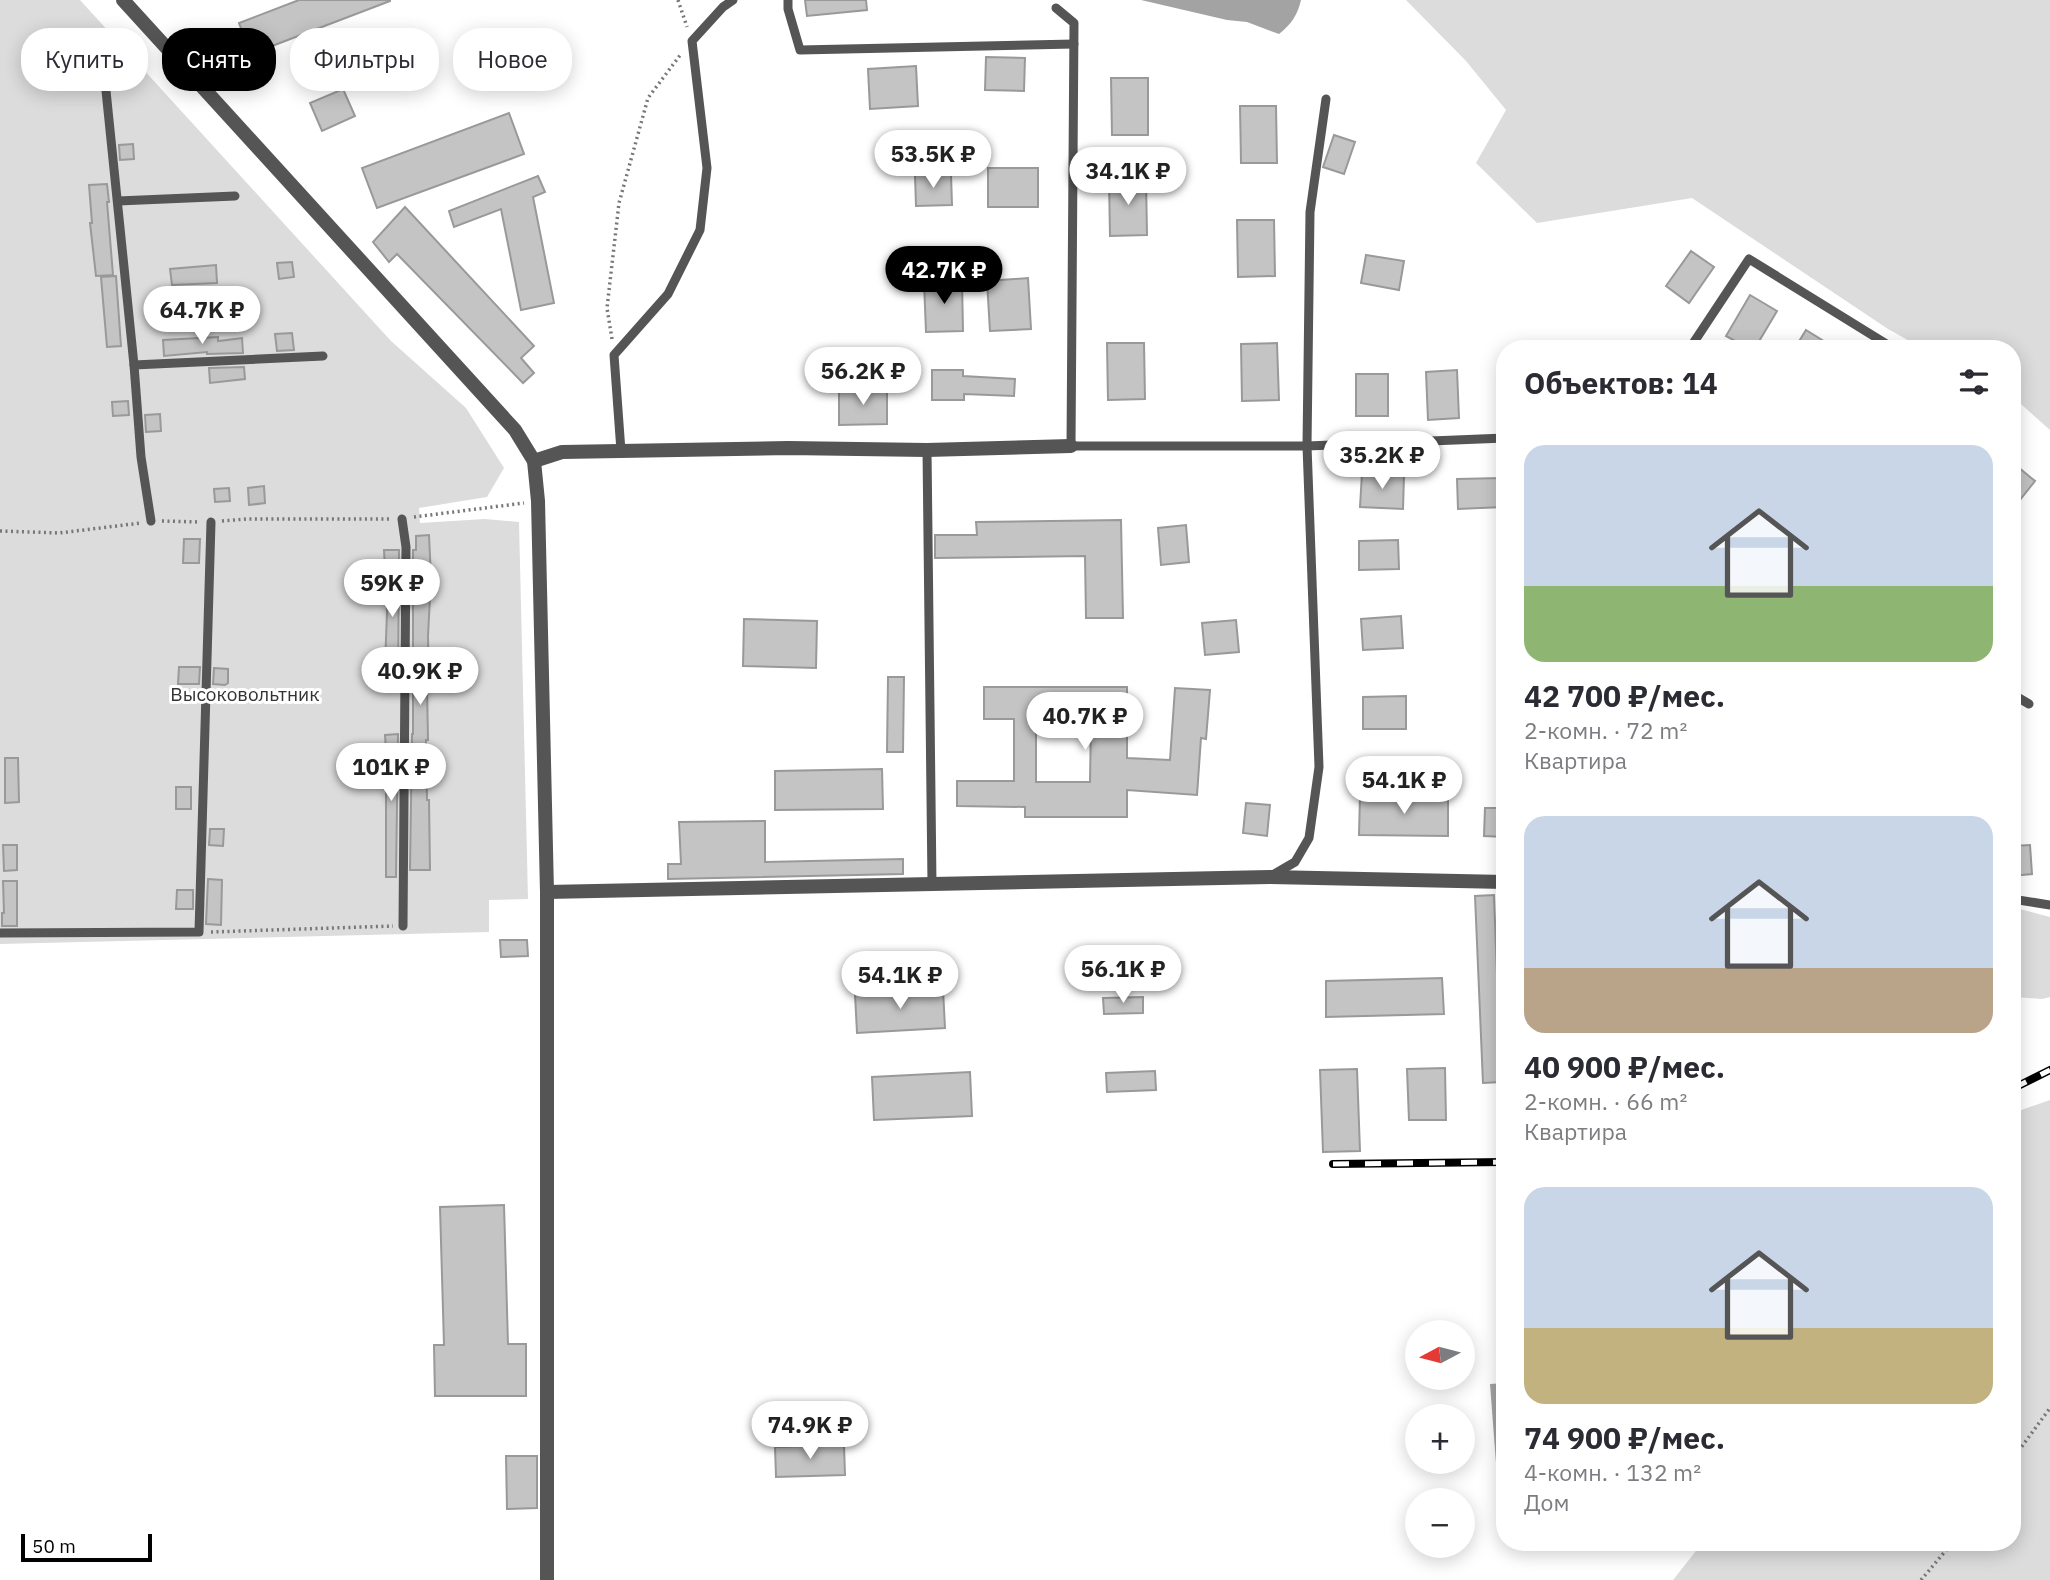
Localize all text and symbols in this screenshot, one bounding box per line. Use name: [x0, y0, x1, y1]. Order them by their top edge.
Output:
chip: Купить: [21, 28, 148, 91]
chip: Снять: [162, 28, 276, 91]
chip: Фильтры: [290, 28, 439, 91]
chip: Новое: [453, 28, 572, 91]
pin: 53.5K ₽: [868, 130, 998, 190]
text: 53.5K ₽: [890, 138, 976, 168]
pin: 34.1K ₽: [1063, 148, 1193, 207]
text: 34.1K ₽: [1085, 155, 1171, 185]
pin: 42.7K ₽: [879, 246, 1009, 306]
text: 42.7K ₽: [901, 254, 987, 284]
pin: 64.7K ₽: [137, 286, 267, 346]
text: 64.7K ₽: [159, 294, 245, 324]
pin: 56.2K ₽: [798, 348, 928, 407]
text: 56.2K ₽: [820, 355, 906, 385]
text: Объектов: 14: [1524, 363, 1718, 402]
icon: filters: [1955, 363, 1993, 401]
pin: 35.2K ₽: [1317, 432, 1447, 491]
text: 35.2K ₽: [1339, 439, 1425, 469]
icon: home: [1696, 490, 1822, 616]
pin: 59K ₽: [343, 560, 441, 619]
text: 59K ₽: [360, 567, 424, 597]
pin: 40.9K ₽: [355, 648, 485, 707]
text: 40.9K ₽: [377, 655, 463, 685]
text: 42 700 ₽/мес.: [1524, 676, 1725, 715]
park label: Высоковольтник: [170, 682, 320, 706]
pin: 40.7K ₽: [1020, 692, 1150, 752]
text: 40.7K ₽: [1042, 700, 1128, 730]
text: 2-комн. · 72 m²: [1524, 715, 1687, 745]
pin: 101K ₽: [334, 744, 448, 803]
text: Квартира: [1524, 745, 1627, 775]
text: 101K ₽: [352, 751, 430, 781]
pin: 54.1K ₽: [1339, 756, 1469, 816]
text: 54.1K ₽: [1361, 764, 1447, 794]
icon: home: [1696, 861, 1822, 987]
pin: 56.1K ₽: [1058, 946, 1188, 1005]
pin: 54.1K ₽: [835, 951, 965, 1011]
text: 56.1K ₽: [1080, 953, 1166, 983]
text: 54.1K ₽: [857, 959, 943, 989]
text: 40 900 ₽/мес.: [1524, 1047, 1725, 1086]
text: 2-комн. · 66 m²: [1524, 1086, 1687, 1116]
text: Квартира: [1524, 1116, 1627, 1146]
icon: home: [1696, 1232, 1822, 1358]
north arrow: [1405, 1320, 1475, 1390]
map controls: [1405, 1320, 1475, 1558]
pin: 74.9K ₽: [745, 1402, 875, 1461]
button: +: [1405, 1404, 1475, 1474]
text: 74.9K ₽: [767, 1409, 853, 1439]
text: 74 900 ₽/мес.: [1524, 1418, 1725, 1457]
text: 4-комн. · 132 m²: [1524, 1457, 1701, 1487]
text: Дом: [1524, 1487, 1569, 1517]
button: −: [1405, 1488, 1475, 1558]
scale bar: [21, 1531, 152, 1563]
text: 50 m: [32, 1534, 76, 1558]

